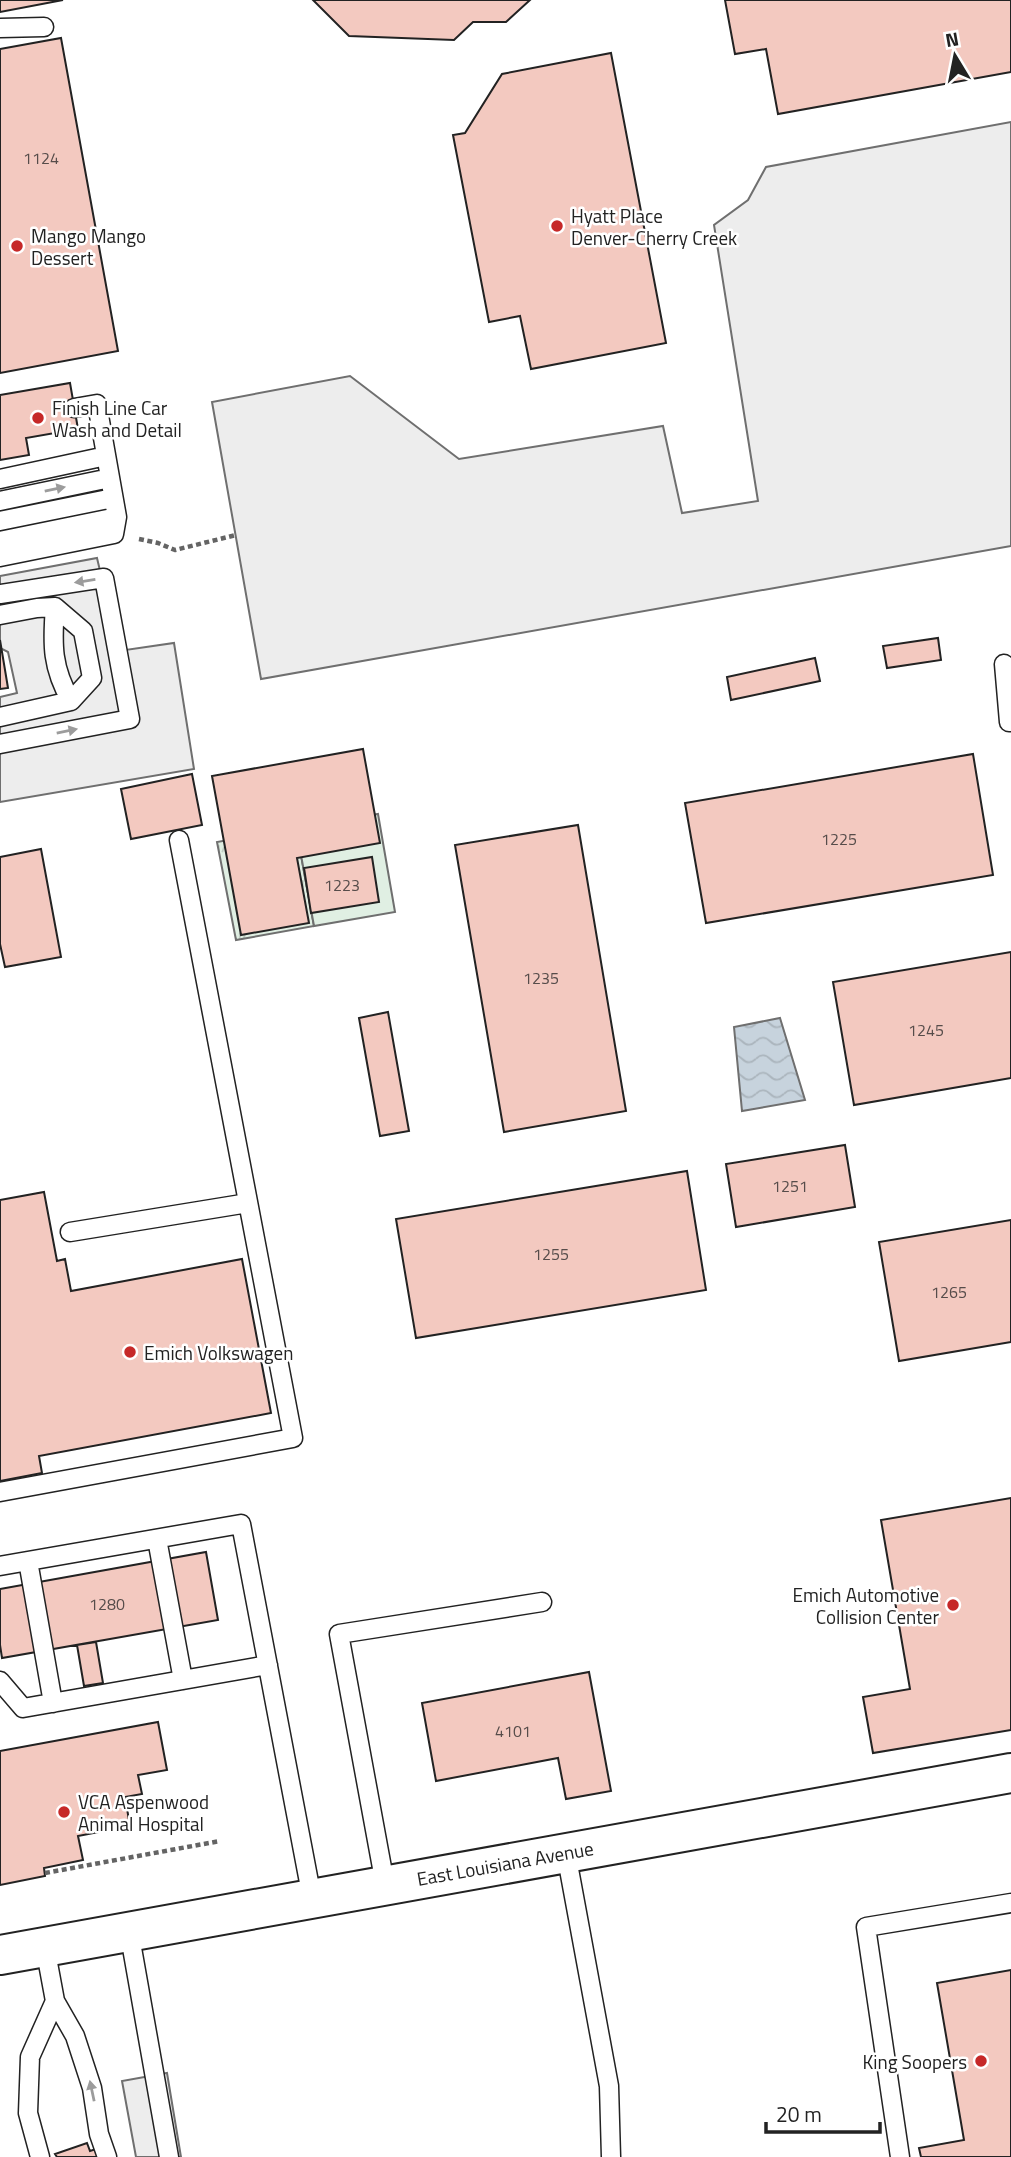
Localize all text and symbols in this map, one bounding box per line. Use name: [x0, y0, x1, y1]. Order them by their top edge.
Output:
north arrow: [920, 21, 990, 91]
text: N: [943, 23, 961, 54]
house number: 1124: [23, 146, 59, 170]
place label: Hyatt Place Denver-Cherry Creek: [571, 201, 737, 252]
marker: Hyatt Place Denver-Cherry Creek: [549, 218, 565, 234]
place label: Mango Mango Dessert: [31, 221, 146, 272]
marker: Mango Mango Dessert: [9, 238, 25, 254]
place label: Finish Line Car Wash and Detail: [52, 393, 182, 444]
marker: Finish Line Car Wash and Detail: [30, 410, 46, 426]
one-way arrow: [44, 484, 66, 495]
one-way arrow: [74, 576, 96, 587]
one-way arrow: [56, 725, 78, 736]
house number: 1225: [821, 827, 857, 851]
house number: 1223: [324, 873, 360, 897]
house number: 1235: [523, 966, 559, 990]
house number: 1245: [908, 1018, 944, 1042]
house number: 1251: [772, 1174, 808, 1198]
house number: 1255: [533, 1242, 569, 1266]
house number: 1265: [931, 1280, 967, 1304]
place label: Emich Volkswagen: [144, 1338, 293, 1367]
marker: Emich Volkswagen: [122, 1344, 138, 1360]
place label: Emich Automotive Collision Center: [792, 1580, 939, 1631]
house number: 1280: [89, 1592, 125, 1616]
marker: Emich Automotive Collision Center: [945, 1597, 961, 1613]
house number: 4101: [495, 1719, 531, 1743]
place label: VCA Aspenwood Animal Hospital: [78, 1787, 209, 1838]
marker: VCA Aspenwood Animal Hospital: [56, 1804, 72, 1820]
street label: East Louisiana Avenue: [414, 1833, 596, 1893]
place label: King Soopers: [862, 2047, 967, 2076]
marker: King Soopers: [973, 2053, 989, 2069]
one-way arrow: [86, 2080, 97, 2102]
scale bar: [766, 2090, 880, 2134]
text: 20 m: [776, 2098, 822, 2130]

